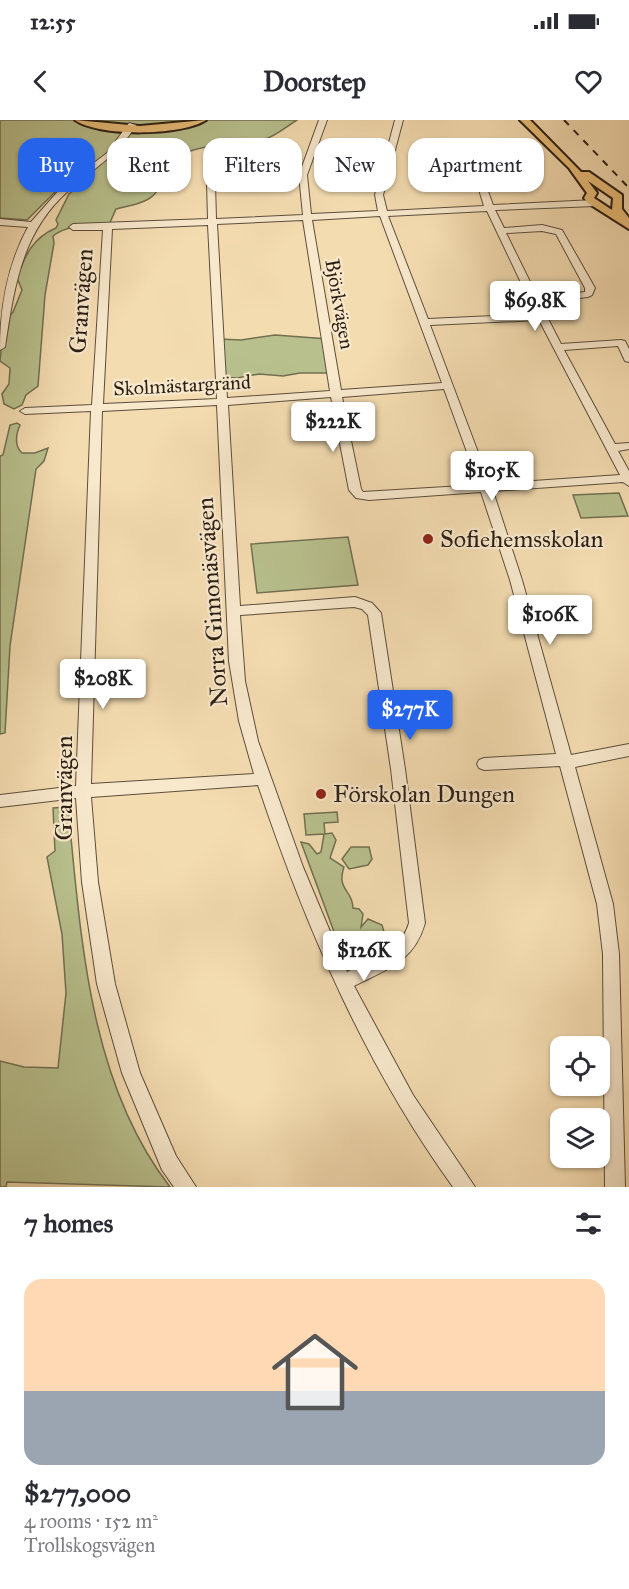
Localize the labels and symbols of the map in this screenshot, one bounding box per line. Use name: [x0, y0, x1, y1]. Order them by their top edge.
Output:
street label: Granvägen: [62, 248, 100, 354]
street label: Björkvägen: [319, 257, 360, 351]
pin: $69.8K: [486, 281, 584, 332]
street label: Skolmästargränd: [113, 369, 252, 402]
pin: $222K: [291, 402, 375, 453]
pin: $105K: [450, 451, 534, 502]
street label: Norra Gimonäsvägen: [190, 496, 234, 708]
place label: Sofiehemsskolan: [440, 524, 603, 554]
marker: Sofiehemsskolan: [421, 532, 435, 546]
pin: $106K: [508, 595, 592, 646]
pin: $208K: [61, 659, 145, 710]
pin: $277K: [368, 690, 452, 741]
street label: Granvägen: [49, 735, 79, 841]
place label: Förskolan Dungen: [333, 779, 515, 809]
marker: Förskolan Dungen: [314, 787, 328, 801]
pin: $126K: [322, 931, 406, 982]

